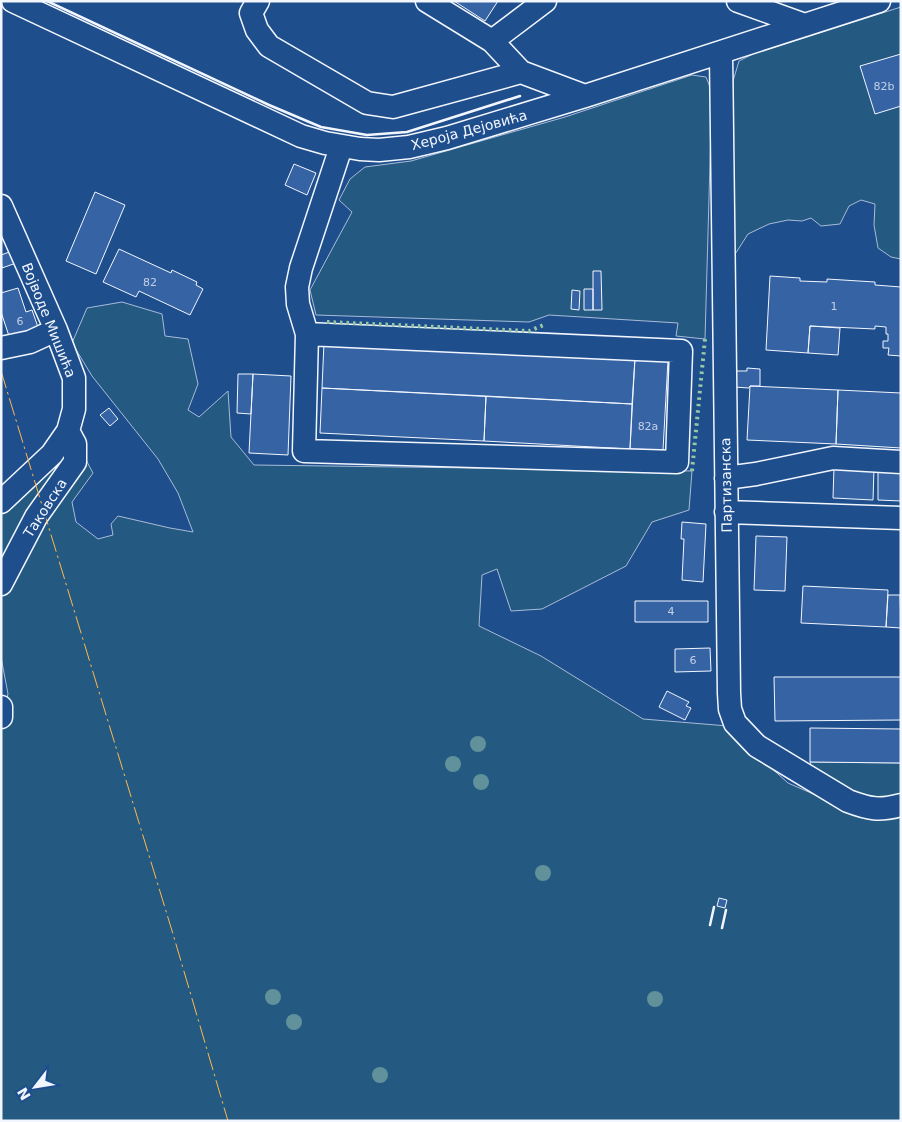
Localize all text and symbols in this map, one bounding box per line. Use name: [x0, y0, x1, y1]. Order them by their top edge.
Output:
house number: 82b: [874, 80, 895, 93]
street label: Хероја Дејовића: [409, 107, 529, 153]
street label: Војводе Мишића: [19, 260, 79, 380]
house number: 82: [143, 276, 157, 289]
house number: 1: [831, 300, 838, 313]
house number: 6: [17, 315, 24, 328]
house number: 82a: [638, 420, 658, 433]
street label: Партизанска: [717, 437, 735, 533]
street label: Таковска: [19, 475, 70, 541]
house number: 4: [668, 605, 675, 618]
house number: 6: [690, 654, 697, 667]
north arrow: [10, 1062, 60, 1112]
text: N: [14, 1085, 34, 1103]

